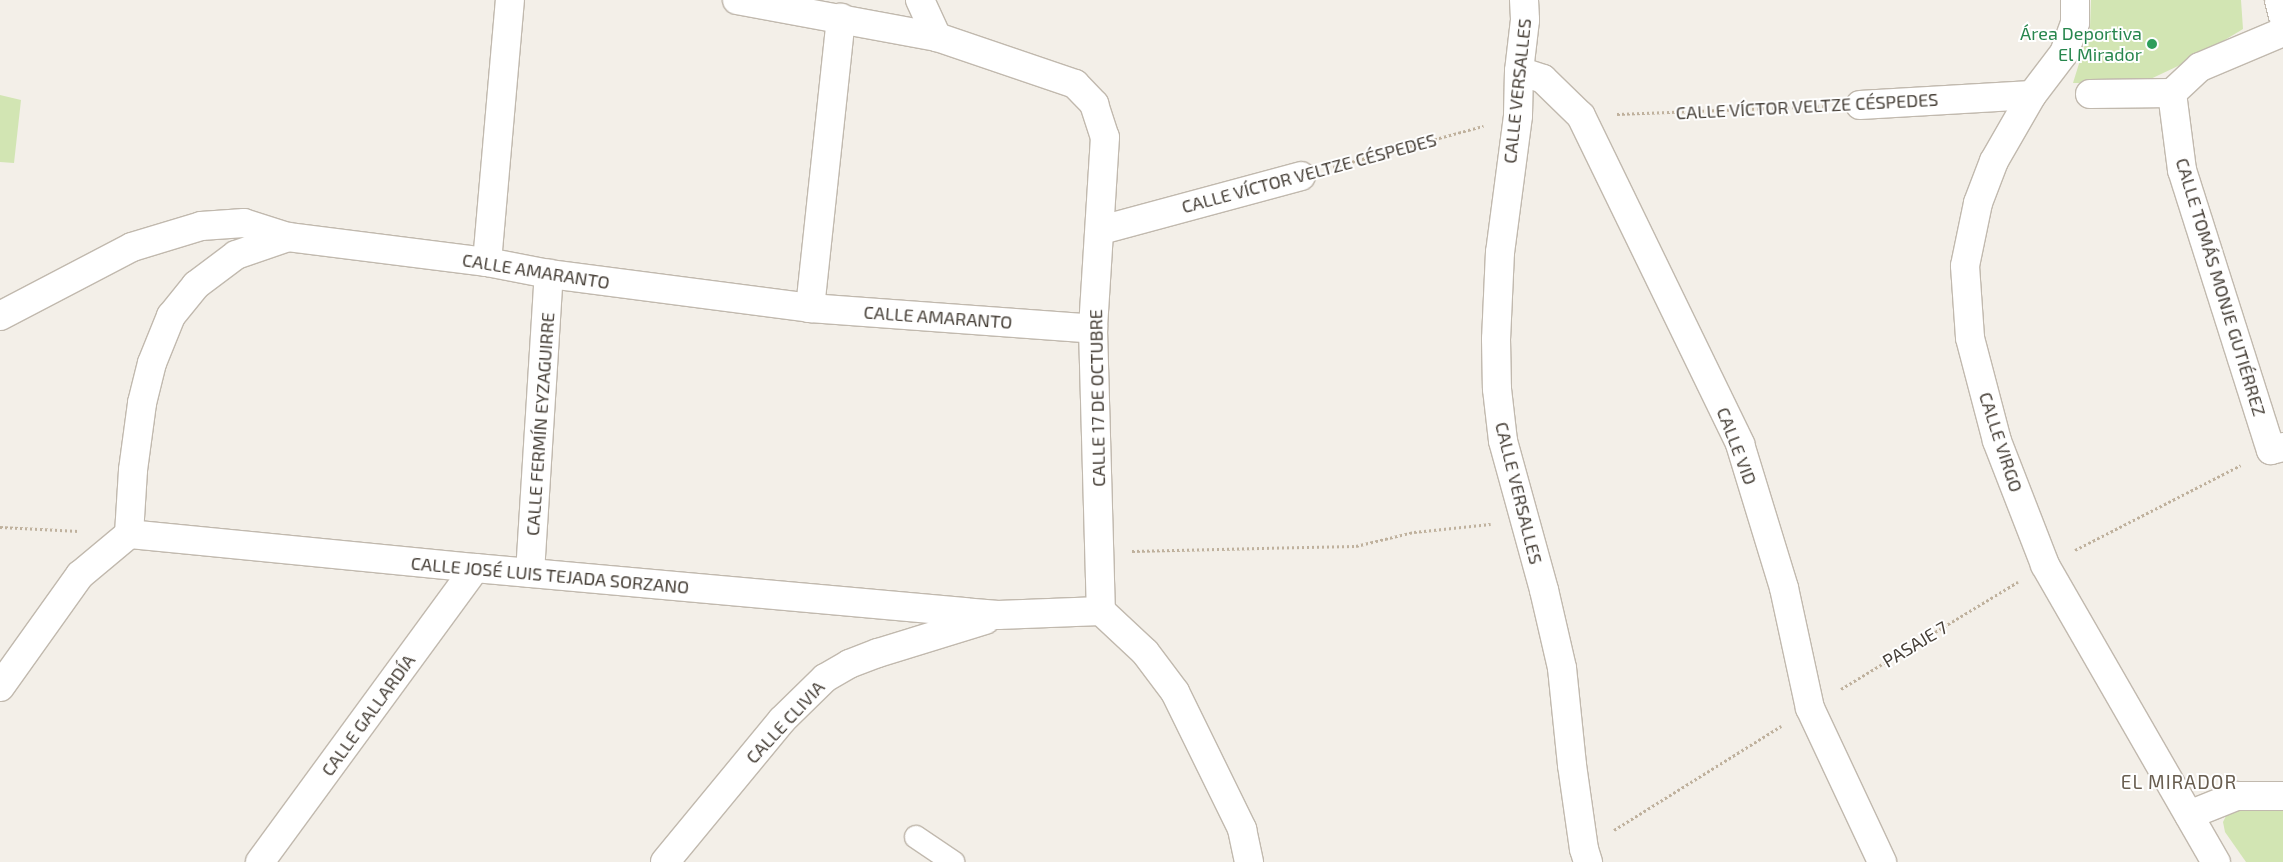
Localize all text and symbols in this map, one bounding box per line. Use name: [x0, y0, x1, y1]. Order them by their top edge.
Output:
street label: CALLE VERSALLES: [1499, 17, 1535, 165]
place label: Área Deportiva El Mirador: [2020, 23, 2142, 66]
marker: Área Deportiva El Mirador: [2146, 38, 2158, 50]
street label: CALLE VÍCTOR VELTZE CÉSPEDES: [1675, 88, 1939, 124]
street label: CALLE VÍCTOR VELTZE CÉSPEDES: [1179, 128, 1439, 218]
street label: CALLE TOMÁS MONJE GUTIÉRREZ: [2171, 155, 2271, 419]
street label: CALLE AMARANTO: [460, 249, 612, 293]
street label: CALLE AMARANTO: [863, 301, 1013, 333]
street label: CALLE 17 DE OCTUBRE: [1085, 309, 1109, 487]
street label: CALLE FERMÍN EYZAGUIRRE: [521, 311, 559, 537]
street label: CALLE VIRGO: [1975, 389, 2027, 495]
street label: CALLE VID: [1712, 404, 1762, 488]
street label: CALLE VERSALLES: [1491, 419, 1547, 567]
street label: CALLE JOSÉ LUIS TEJADA SORZANO: [409, 552, 691, 598]
street label: PASAJE 7: [1879, 616, 1951, 672]
street label: CALLE GALLARDÍA: [317, 650, 419, 780]
street label: CALLE CLIVIA: [741, 676, 829, 768]
district label: EL MIRADOR: [2119, 771, 2239, 793]

